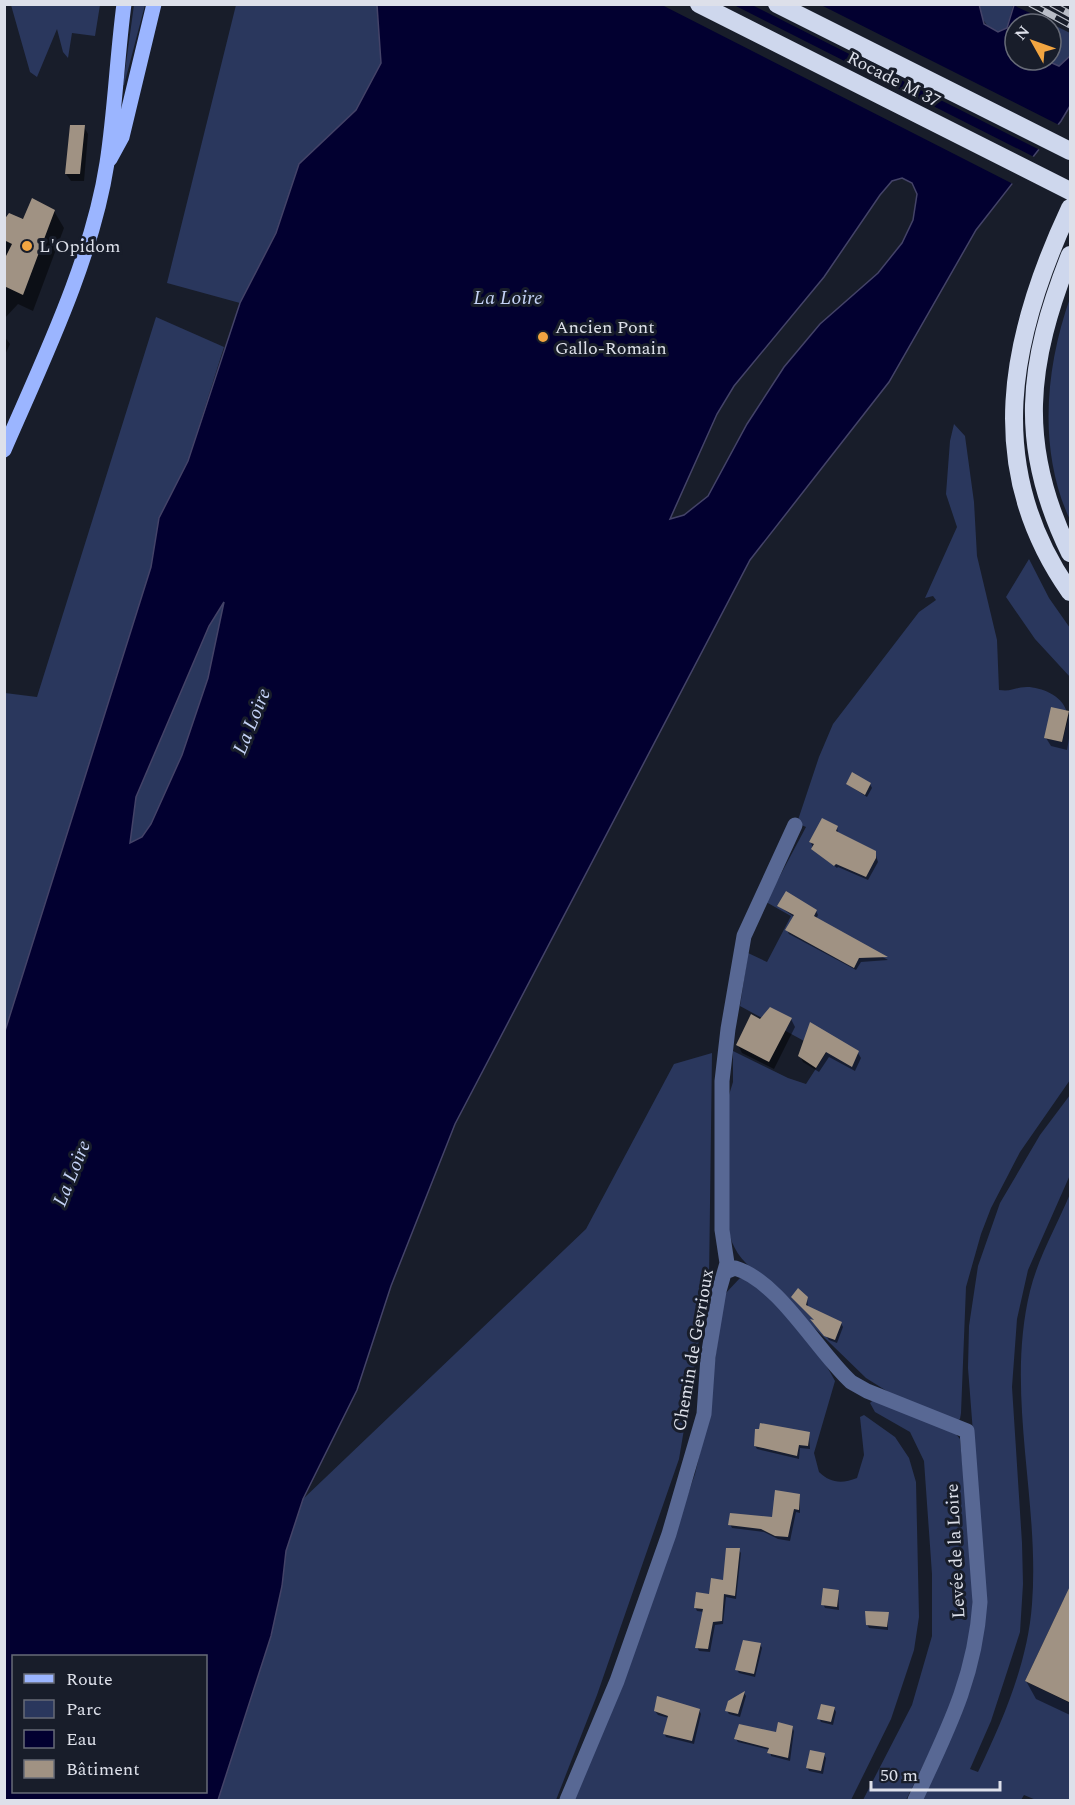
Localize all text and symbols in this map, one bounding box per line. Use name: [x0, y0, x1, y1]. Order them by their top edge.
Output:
north arrow: [1003, 12, 1063, 72]
text: N: [1009, 20, 1036, 46]
street label: Rocade M 37: [842, 44, 945, 115]
place label: L'Opidom: [39, 233, 121, 260]
marker: L'Opidom: [20, 239, 34, 253]
water label: La Loire: [473, 283, 543, 313]
place label: Ancien Pont Gallo-Romain: [555, 314, 667, 362]
marker: Ancien Pont Gallo-Romain: [536, 330, 550, 344]
water label: La Loire: [225, 683, 279, 759]
water label: La Loire: [45, 1135, 99, 1211]
street label: Chemin de Gevrioux: [666, 1267, 721, 1433]
street label: Levée de la Loire: [938, 1483, 973, 1619]
legend: [12, 1655, 207, 1793]
text: Route: [66, 1666, 113, 1693]
text: Parc: [66, 1696, 102, 1723]
text: Eau: [66, 1726, 97, 1753]
scale bar: [871, 1754, 1000, 1792]
text: Bâtiment: [66, 1756, 140, 1783]
text: 50 m: [880, 1762, 918, 1789]

